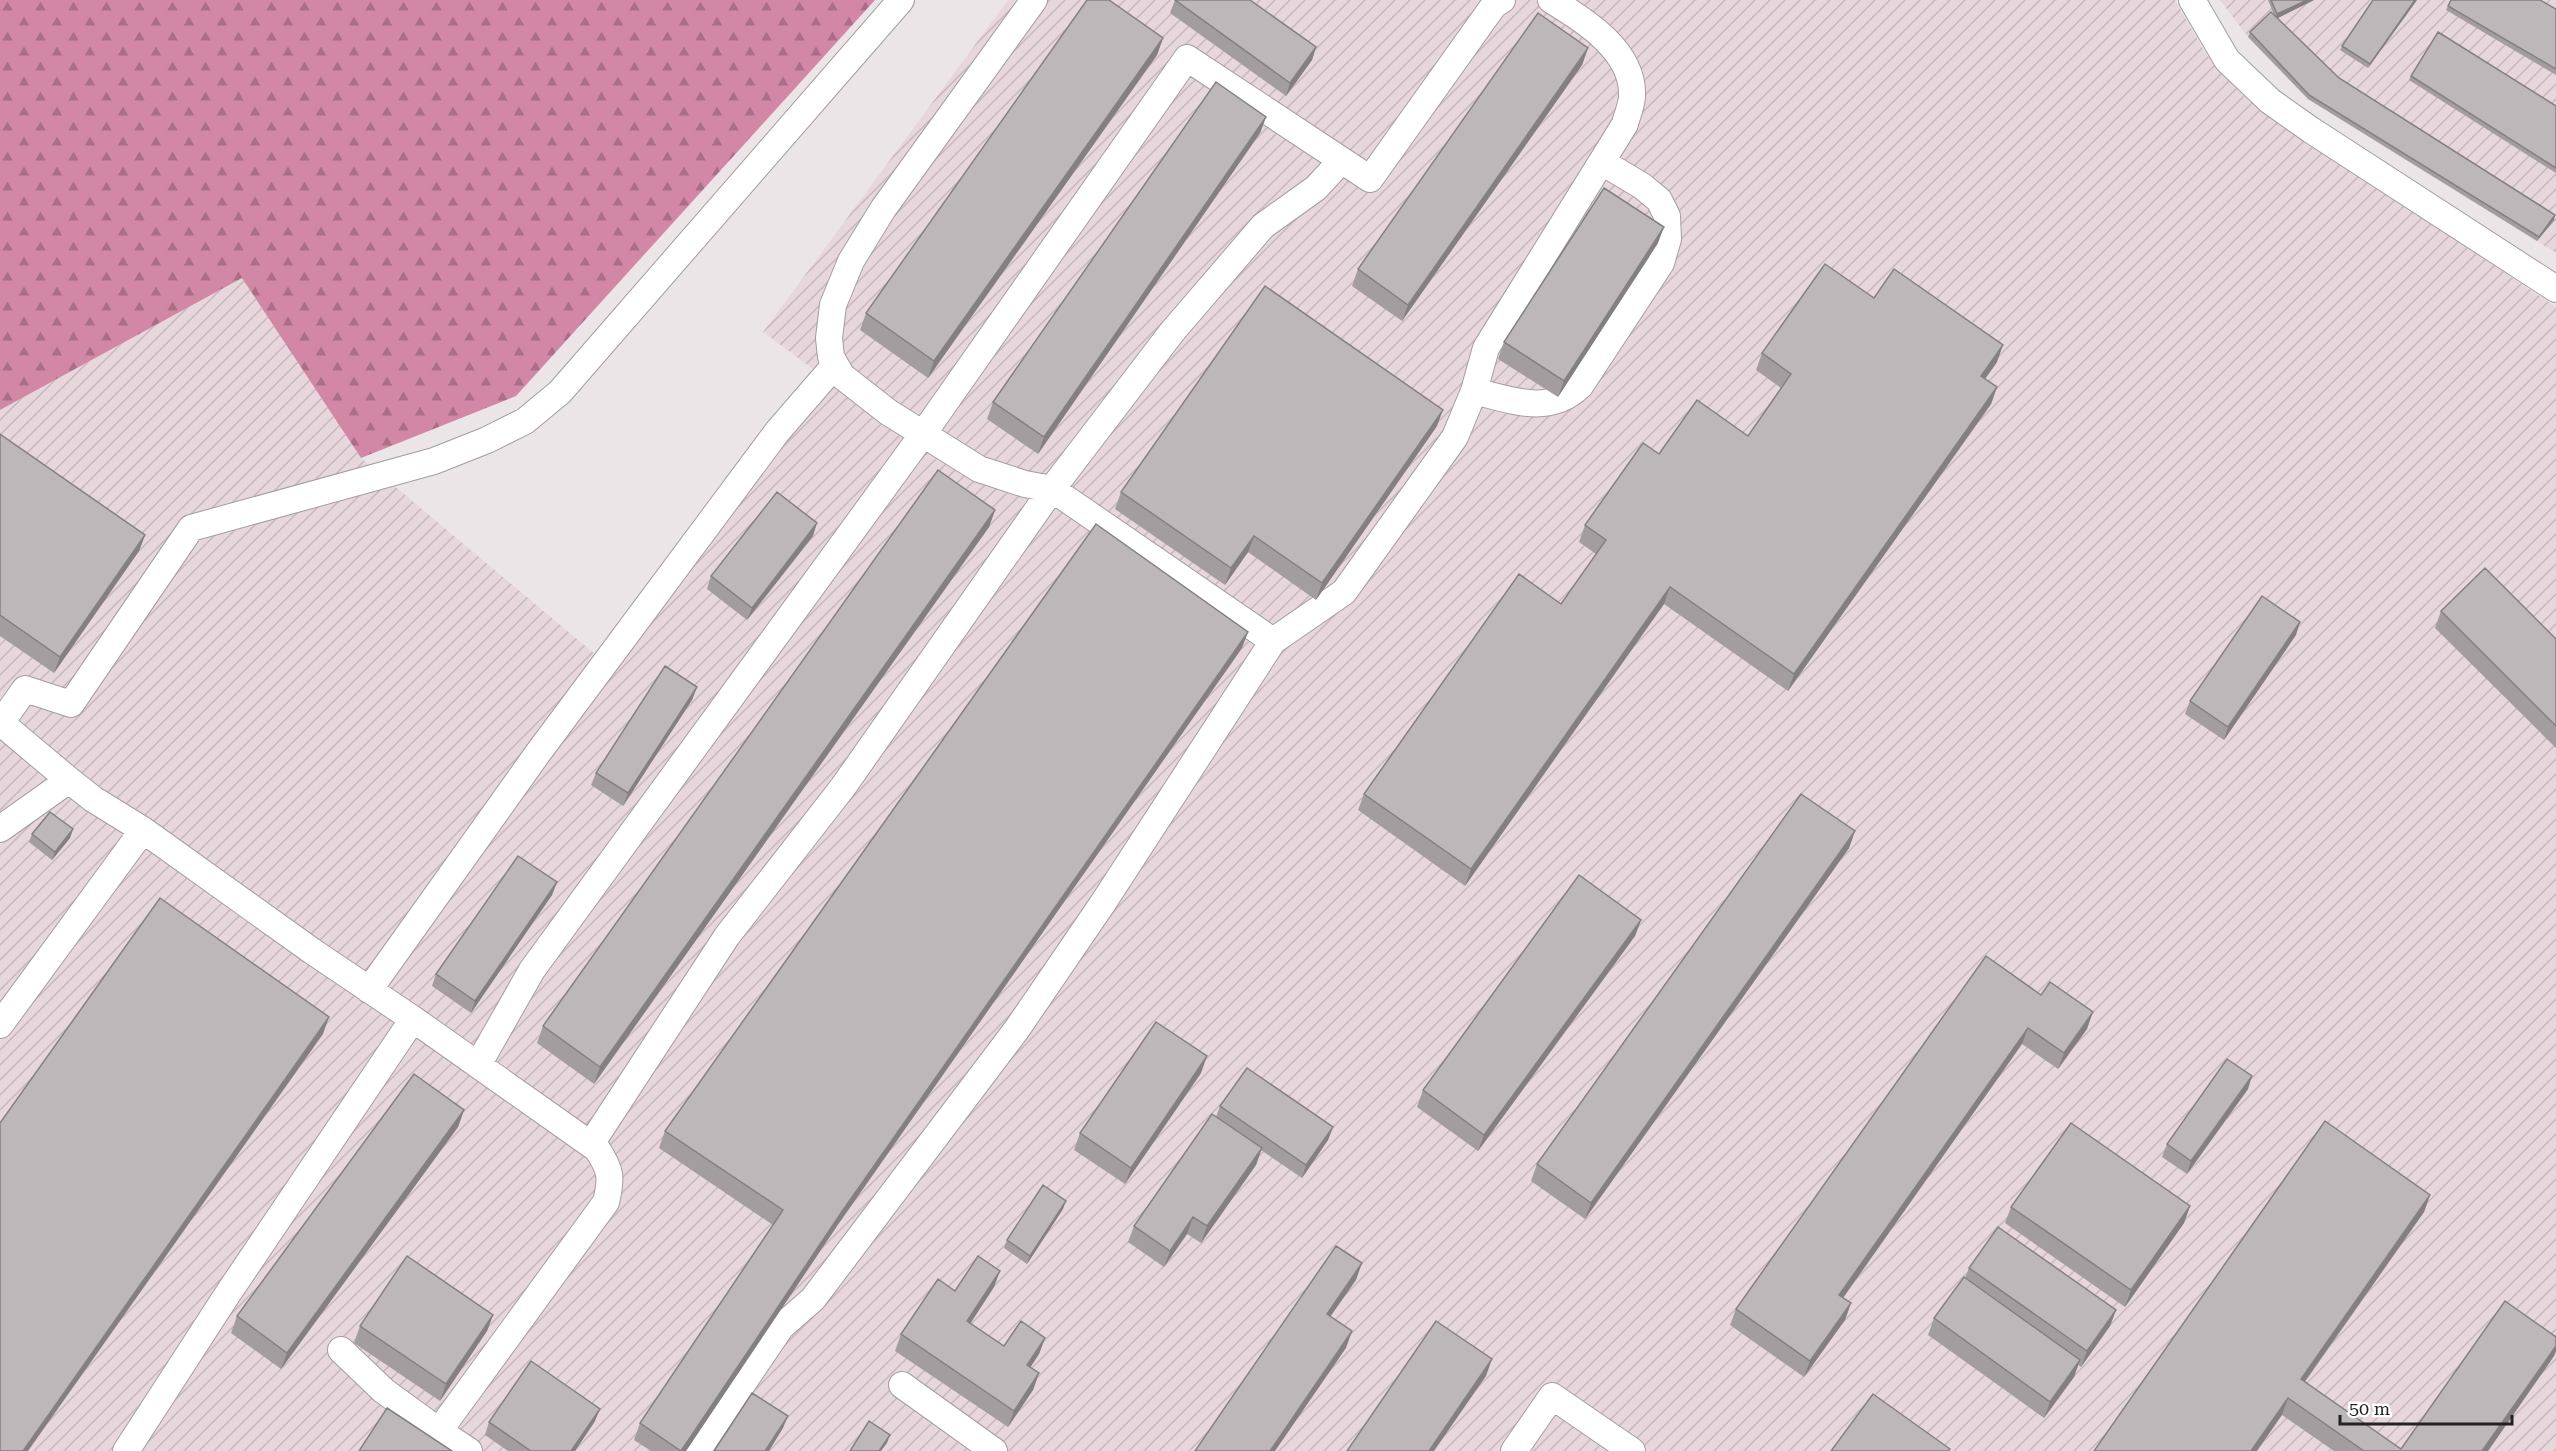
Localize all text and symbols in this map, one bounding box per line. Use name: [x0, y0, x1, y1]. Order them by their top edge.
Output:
scale bar: [2340, 1388, 2512, 1426]
text: 50 m: [2349, 1398, 2390, 1419]

